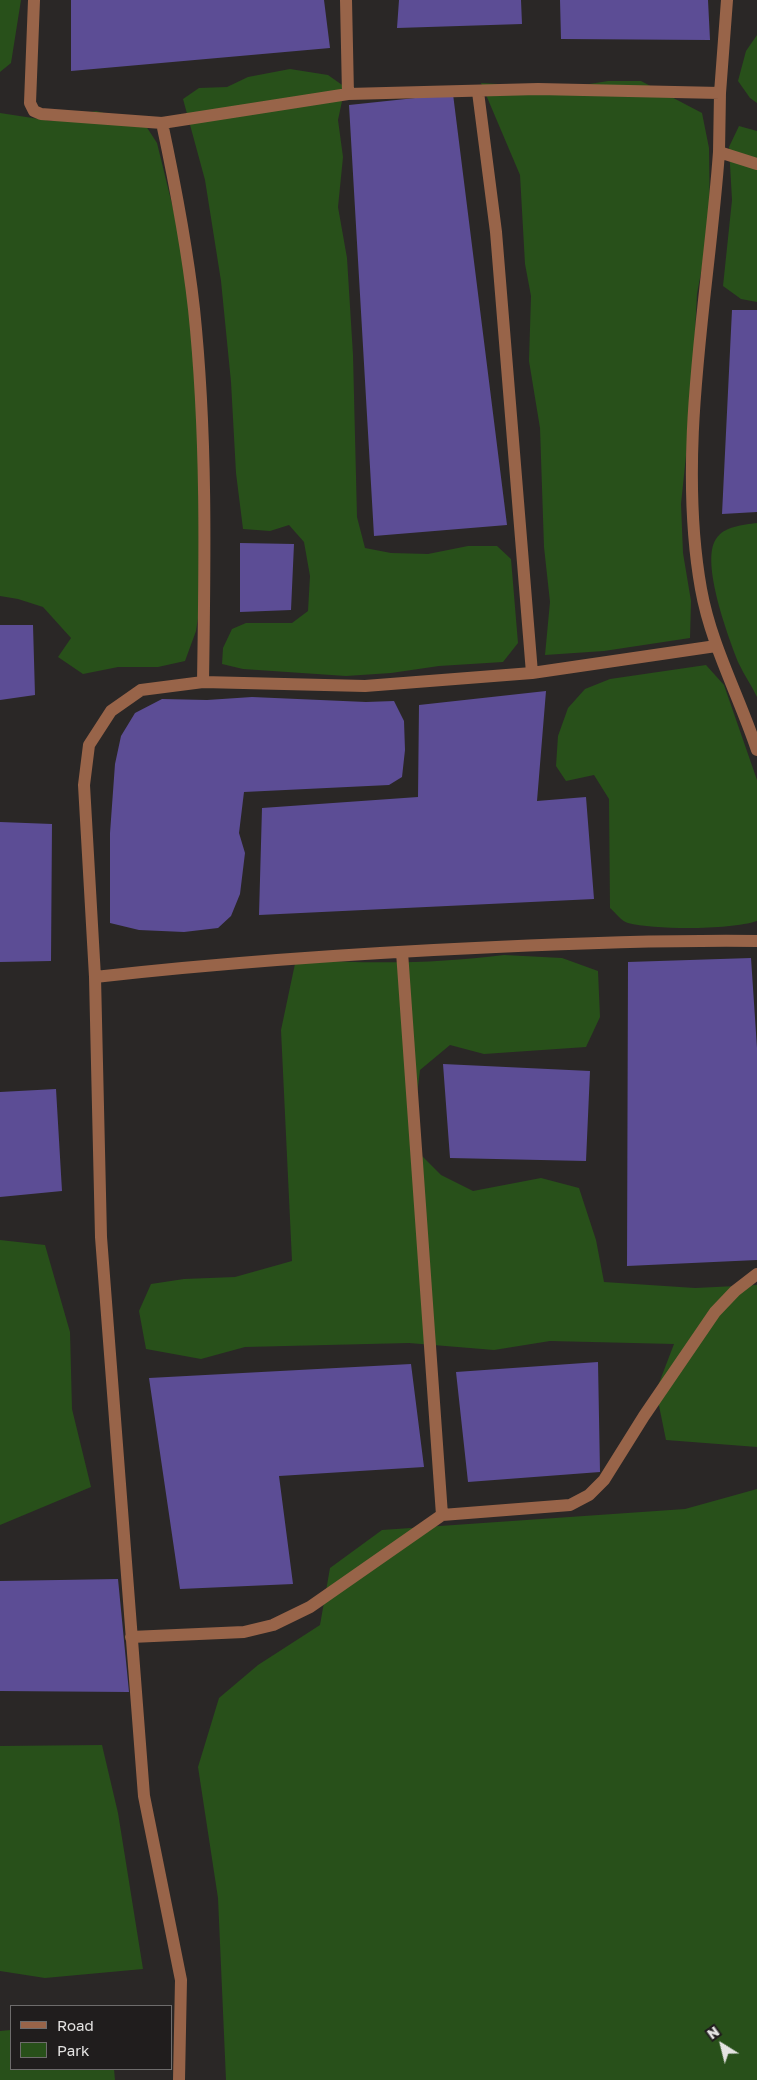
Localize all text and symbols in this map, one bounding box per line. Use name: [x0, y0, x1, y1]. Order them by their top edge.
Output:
legend: [10, 2005, 172, 2070]
text: Road: [57, 2016, 94, 2034]
north arrow: [697, 2020, 747, 2070]
text: N: [704, 2022, 722, 2042]
text: Park: [57, 2041, 89, 2059]

